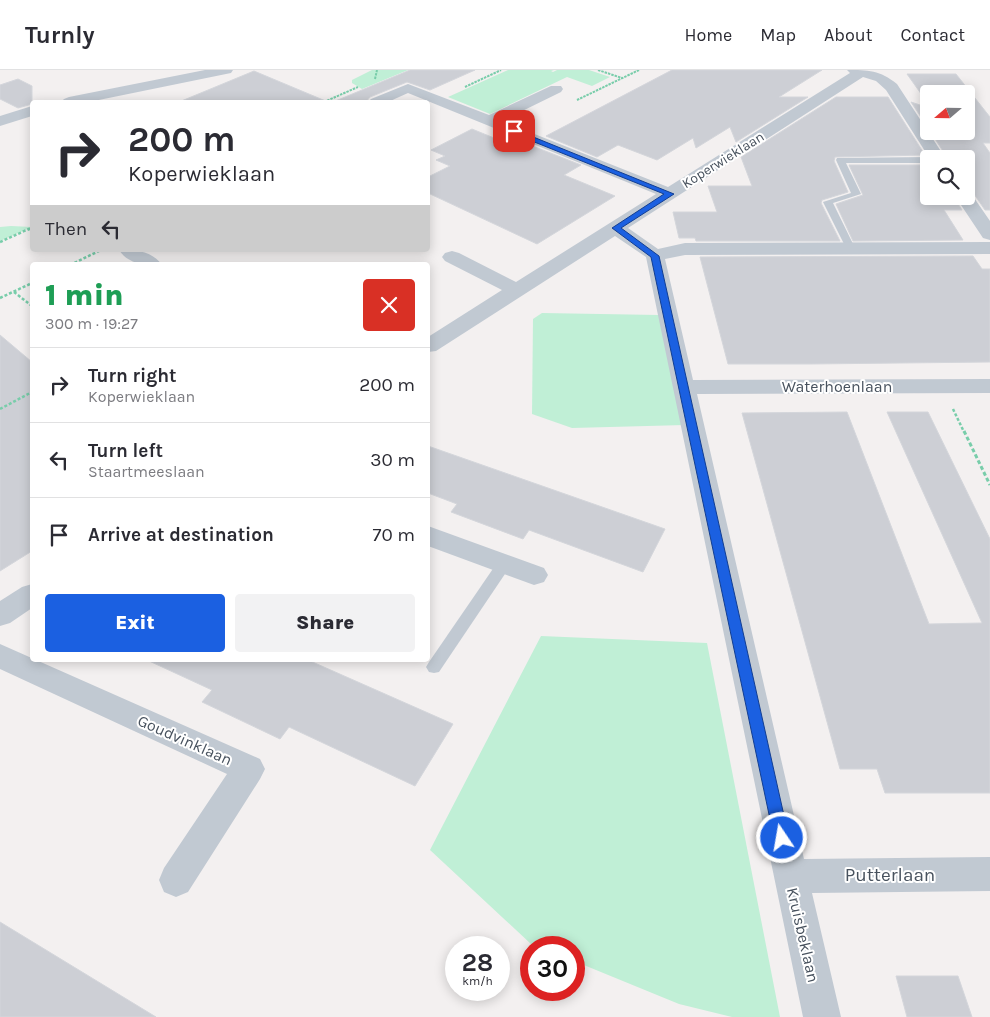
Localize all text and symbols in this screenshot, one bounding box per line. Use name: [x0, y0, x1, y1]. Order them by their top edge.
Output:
text: Turnly: [25, 21, 95, 49]
text: Home: [684, 24, 732, 46]
text: Map: [760, 24, 796, 46]
text: About: [824, 24, 873, 46]
text: Contact: [901, 24, 965, 46]
north arrow: [920, 85, 975, 140]
map controls: [920, 85, 975, 205]
pin: [493, 110, 535, 152]
icon: arrive: [500, 117, 528, 145]
text: 200 m: [128, 119, 236, 160]
icon: right: [45, 120, 110, 185]
street label: Koperwieklaan: [679, 128, 767, 192]
button: search: [920, 150, 975, 205]
text: Koperwieklaan: [128, 161, 275, 187]
icon: left: [97, 215, 125, 243]
text: Then: [45, 218, 87, 240]
text: 1 min: [45, 277, 124, 313]
button: close: [363, 279, 415, 331]
text: 300 m · 19:27: [45, 314, 138, 333]
text: Turn right: [88, 365, 177, 387]
icon: right: [45, 371, 73, 399]
text: 200 m: [359, 374, 415, 396]
street label: Waterhoenlaan: [782, 377, 892, 396]
text: Koperwieklaan: [88, 387, 195, 406]
text: Turn left: [88, 440, 163, 462]
icon: left: [45, 446, 73, 474]
text: 30 m: [370, 449, 415, 471]
text: Staartmeeslaan: [88, 462, 205, 481]
icon: arrive: [45, 521, 73, 549]
text: Arrive at destination: [88, 524, 274, 546]
text: 70 m: [373, 524, 415, 546]
button: Exit: [45, 594, 225, 652]
button: Share: [235, 594, 415, 652]
street label: Goudvinklaan: [135, 711, 235, 769]
position arrow: [755, 811, 807, 863]
street label: Putterlaan: [845, 864, 935, 886]
street label: Kruisbeklaan: [783, 886, 823, 984]
speed limit sign: 30: [520, 936, 585, 1001]
text: 28: [462, 948, 493, 977]
text: km/h: [462, 974, 493, 988]

